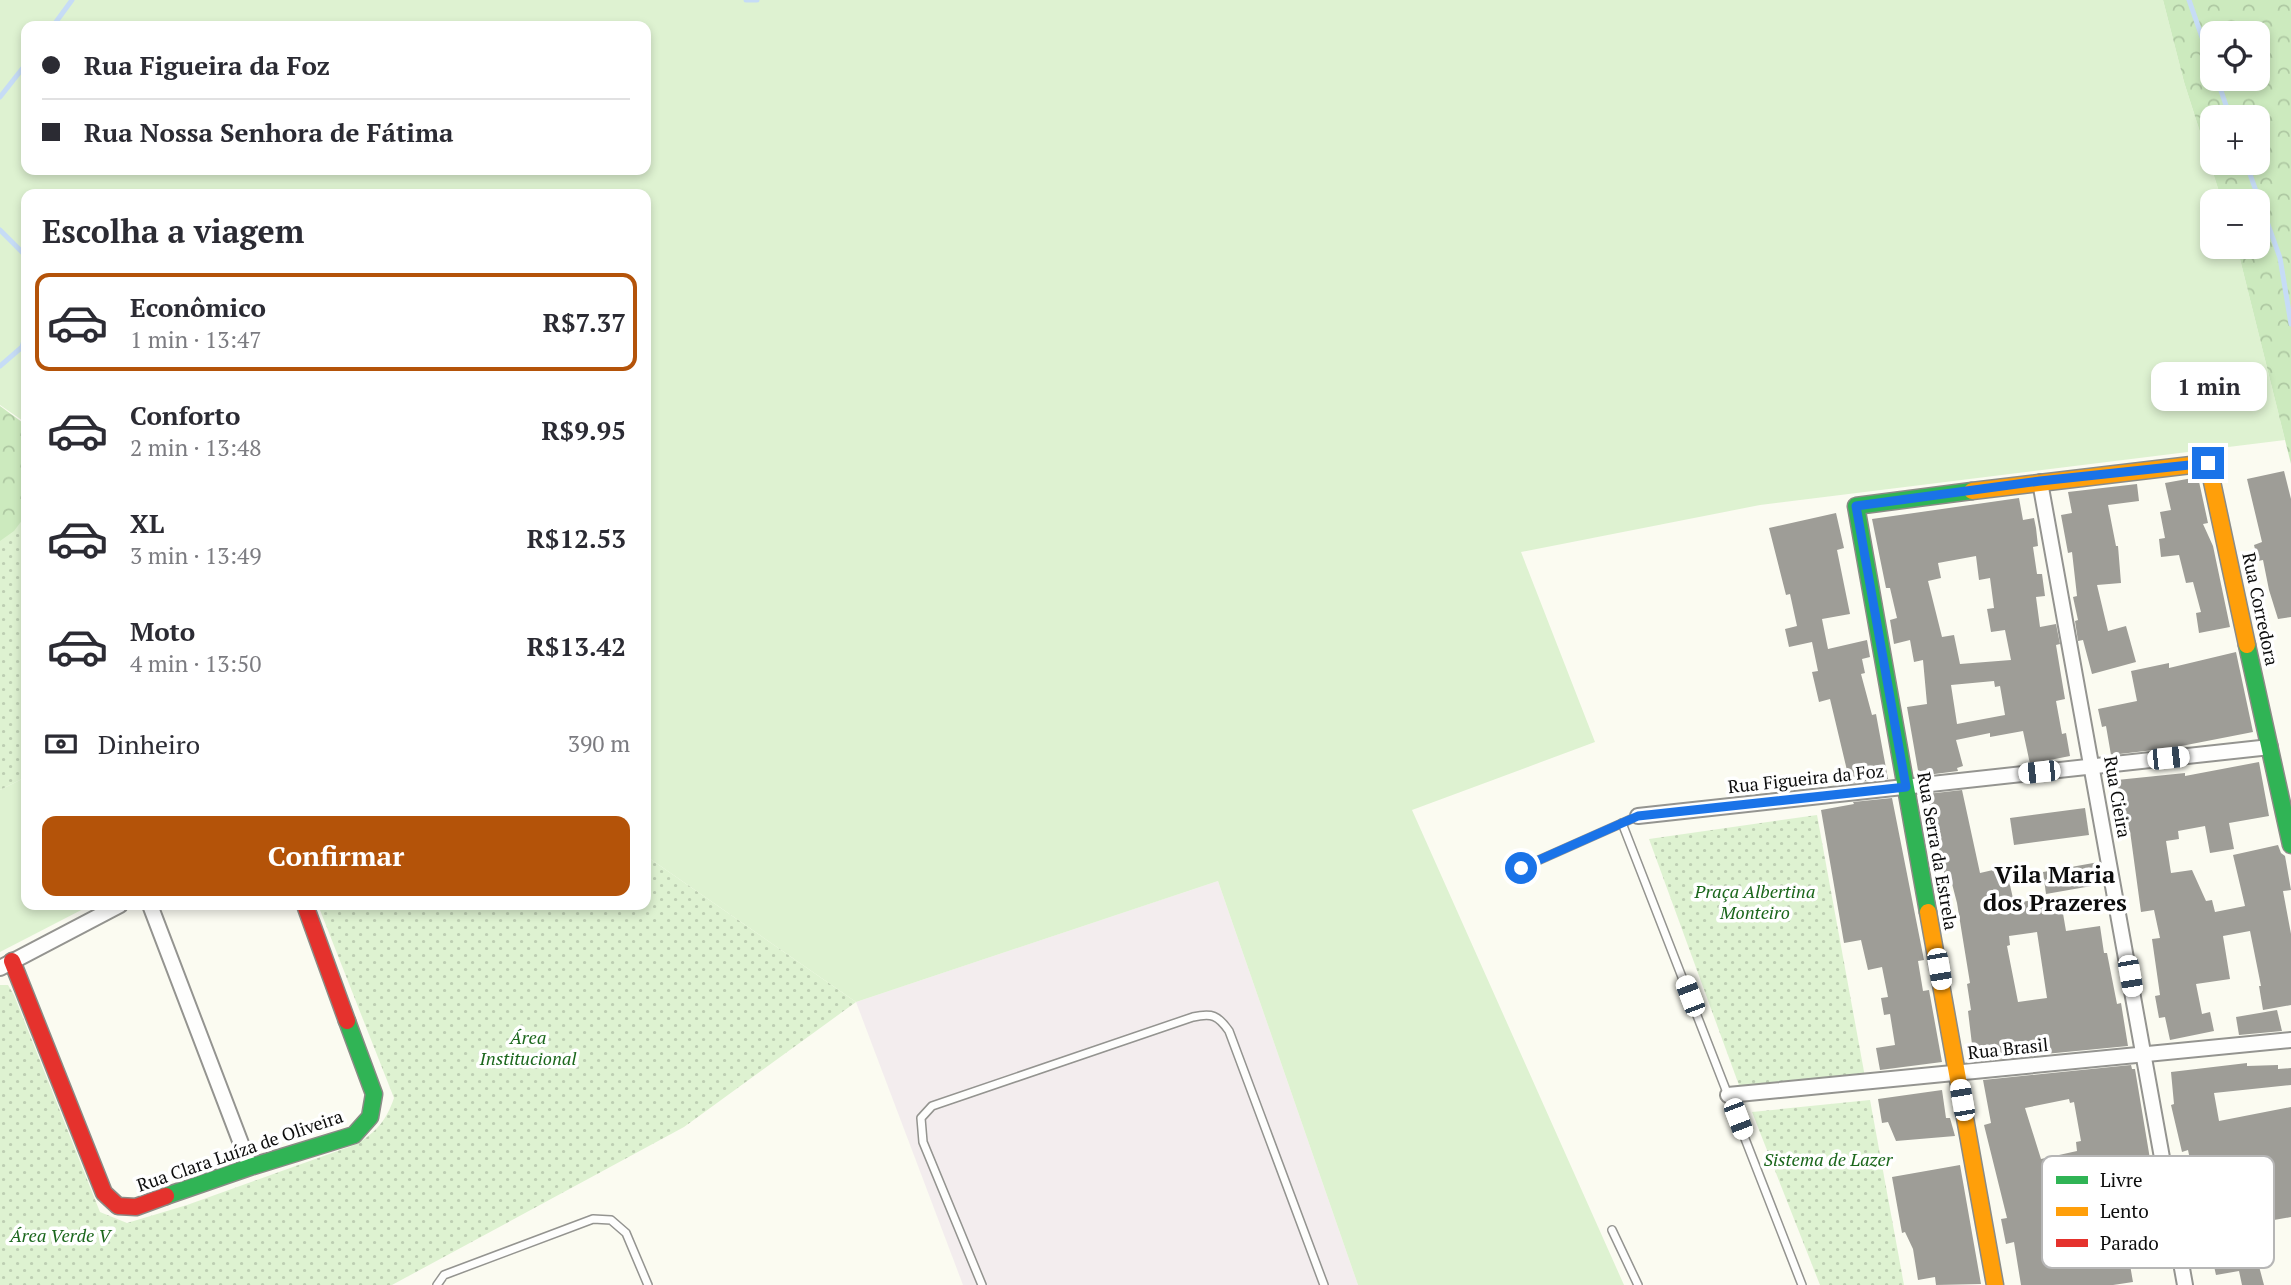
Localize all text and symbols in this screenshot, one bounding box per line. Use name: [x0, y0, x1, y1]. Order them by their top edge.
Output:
map controls: [2200, 21, 2270, 259]
button: locate: [2200, 21, 2270, 91]
text: Rua Figueira da Foz: [84, 48, 330, 82]
button: +: [2200, 105, 2270, 175]
text: Rua Nossa Senhora de Fátima: [84, 115, 453, 149]
button: −: [2200, 189, 2270, 259]
text: Escolha a viagem: [42, 210, 304, 252]
text: Econômico: [130, 290, 266, 324]
icon: car: [46, 291, 109, 354]
text: R$7.37: [543, 305, 626, 339]
text: 1 min · 13:47: [130, 324, 262, 355]
callout: 1 min: [2150, 362, 2266, 410]
text: 1 min: [2178, 371, 2240, 402]
text: Conforto: [130, 398, 240, 432]
icon: car: [46, 399, 109, 462]
text: R$9.95: [541, 413, 626, 447]
text: 2 min · 13:48: [130, 432, 262, 463]
route end: [2192, 447, 2224, 479]
text: XL: [130, 506, 164, 540]
icon: car: [46, 507, 109, 570]
text: R$12.53: [527, 521, 626, 555]
text: 3 min · 13:49: [130, 540, 262, 571]
street label: Rua Corredora: [2237, 550, 2285, 668]
text: Moto: [130, 614, 195, 648]
icon: car: [46, 615, 109, 678]
text: R$13.42: [527, 629, 626, 663]
text: 4 min · 13:50: [130, 648, 262, 679]
icon: cash: [42, 725, 80, 763]
text: Dinheiro: [98, 727, 200, 761]
text: 390 m: [568, 728, 630, 759]
car: [2147, 745, 2190, 771]
street label: Rua Cieira: [2099, 754, 2137, 840]
street label: Rua Figueira da Foz: [1727, 758, 1885, 798]
car: [2018, 759, 2061, 785]
street label: Rua Serra da Estrela: [1912, 770, 1964, 932]
button: Confirmar: [42, 816, 630, 896]
route start: [1505, 852, 1537, 884]
district label: Vila Maria dos Prazeres: [1983, 858, 2127, 918]
park label: Praça Albertina Monteiro: [1694, 879, 1815, 924]
car: [1926, 946, 1953, 992]
car: [2117, 953, 2144, 999]
car: [1673, 973, 1708, 1019]
park label: Área Institucional: [479, 1025, 576, 1070]
street label: Rua Brasil: [1966, 1032, 2049, 1064]
car: [1949, 1077, 1976, 1123]
car: [1721, 1096, 1756, 1142]
street label: Rua Clara Luíza de Oliveira: [133, 1103, 346, 1197]
park label: Sistema de Lazer: [1763, 1147, 1894, 1171]
legend: [2042, 1156, 2274, 1268]
text: Livre: [2100, 1167, 2143, 1192]
text: Lento: [2100, 1198, 2149, 1223]
park label: Área Verde V: [9, 1223, 113, 1247]
text: Parado: [2100, 1230, 2159, 1255]

